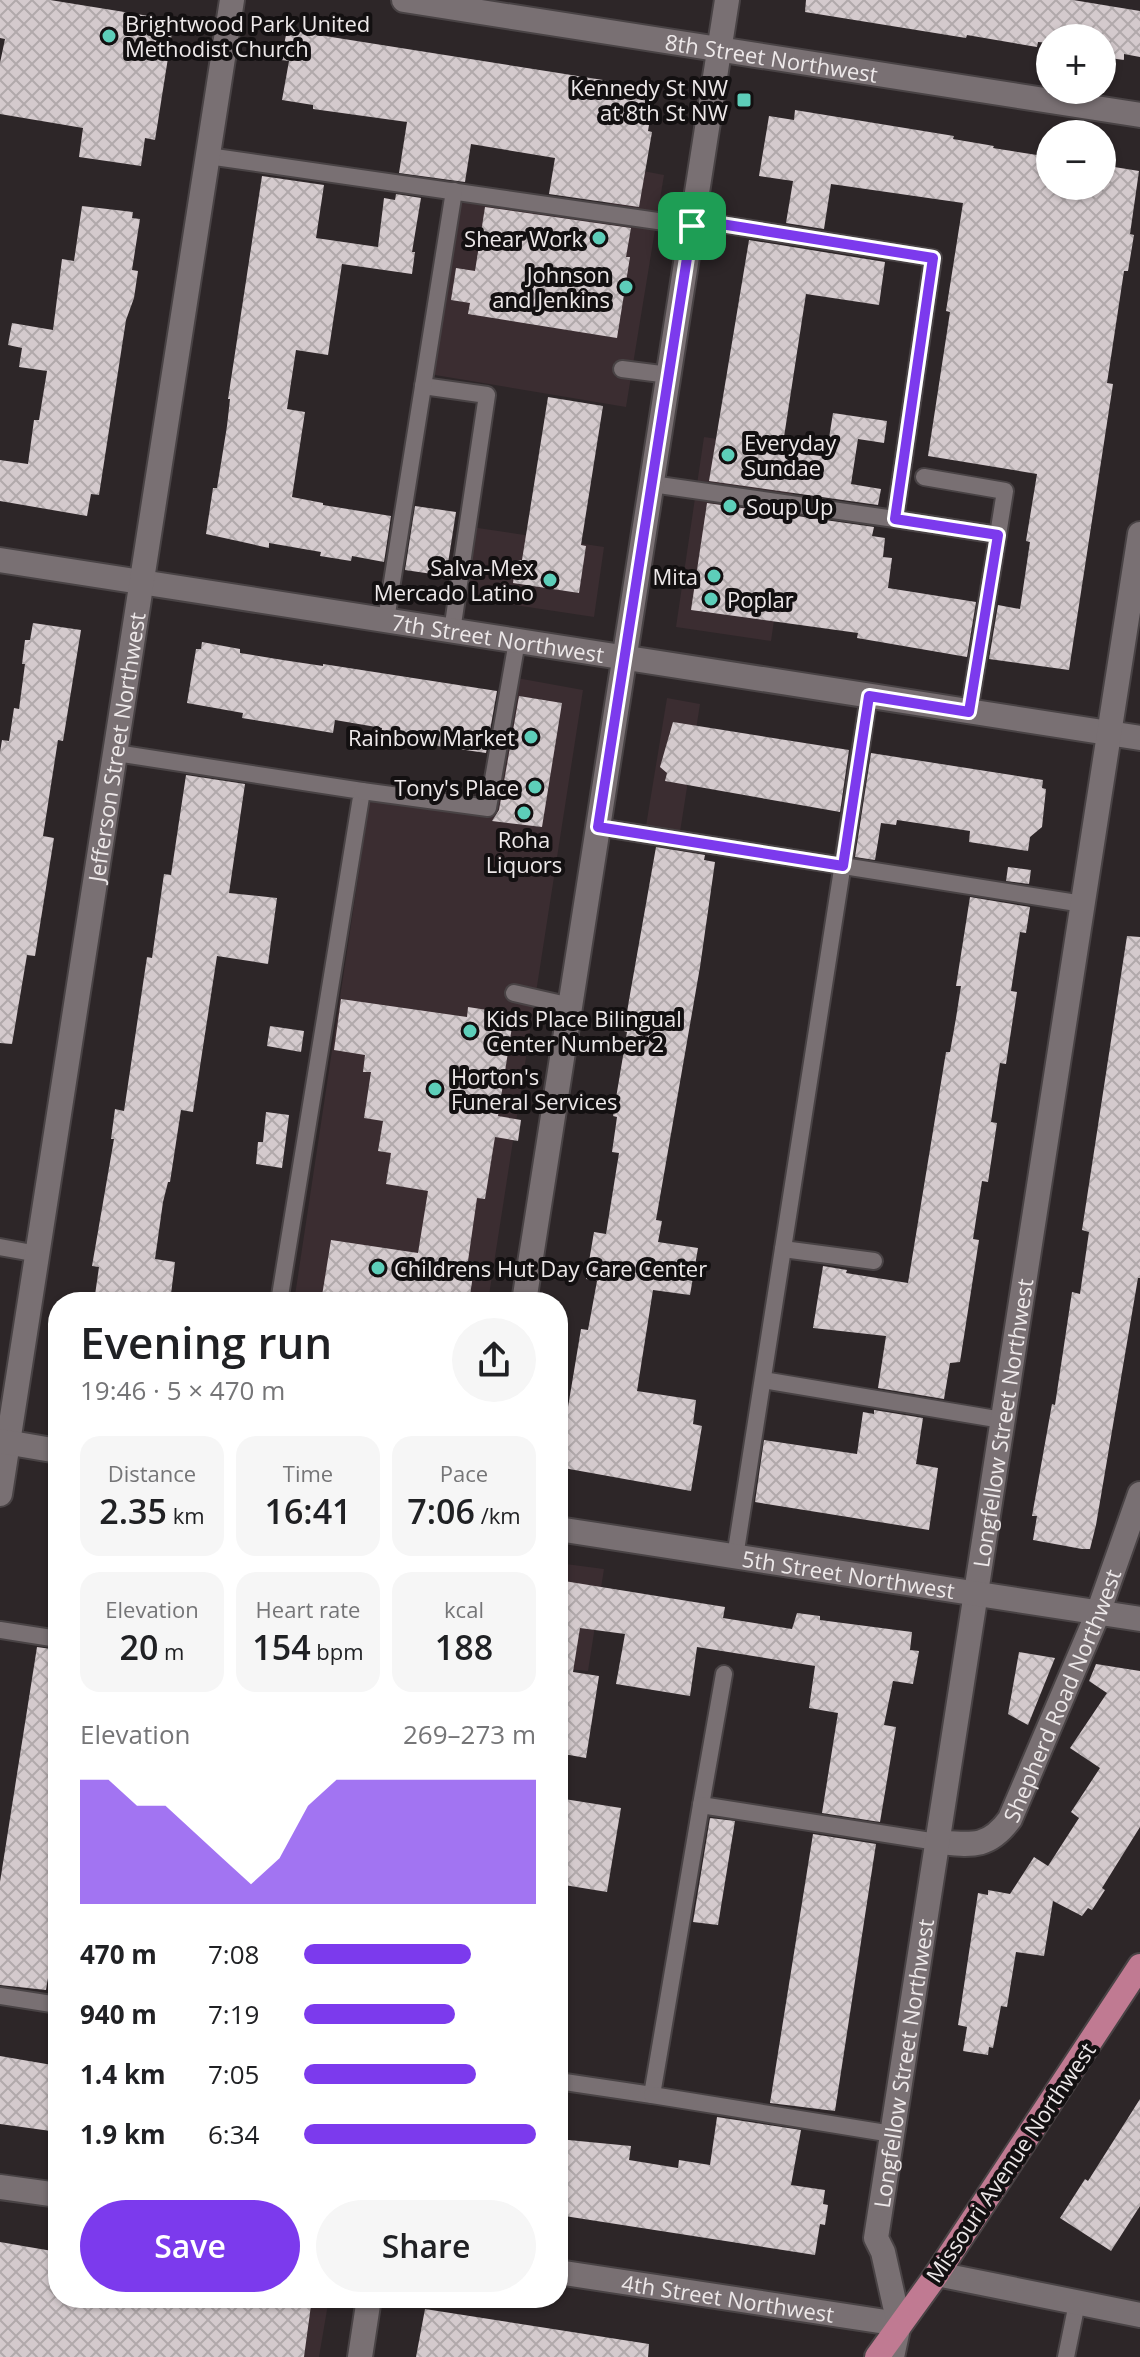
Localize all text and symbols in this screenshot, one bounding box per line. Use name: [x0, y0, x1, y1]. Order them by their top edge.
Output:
place label: Brightwood Park United Methodist Church: [125, 8, 370, 63]
map controls: [1036, 24, 1116, 200]
button: +: [1036, 24, 1116, 104]
street label: 8th Street Northwest: [663, 26, 880, 89]
marker: Brightwood Park United Methodist Church: [100, 27, 118, 45]
place label: Kennedy St NW at 8th St NW: [570, 72, 728, 127]
marker: Kennedy St NW at 8th St NW: [735, 91, 753, 109]
button: −: [1036, 120, 1116, 200]
pin: [658, 192, 726, 260]
icon: arrive: [670, 204, 714, 248]
place label: Shear Work: [464, 223, 583, 253]
marker: Shear Work: [590, 229, 608, 247]
place label: Johnson and Jenkins: [492, 259, 610, 314]
marker: Johnson and Jenkins: [617, 278, 635, 296]
place label: Everyday Sundae: [744, 427, 837, 482]
marker: Everyday Sundae: [719, 446, 737, 464]
place label: Soup Up: [746, 491, 833, 521]
marker: Soup Up: [721, 497, 739, 515]
place label: Salva-Mex Mercado Latino: [374, 552, 534, 607]
place label: Mita: [653, 561, 698, 591]
marker: Mita: [705, 567, 723, 585]
marker: Salva-Mex Mercado Latino: [541, 571, 559, 589]
place label: Poplar: [727, 584, 794, 614]
marker: Poplar: [702, 590, 720, 608]
street label: 7th Street Northwest: [390, 606, 607, 669]
street label: Jefferson Street Northwest: [80, 610, 152, 886]
place label: Rainbow Market: [348, 722, 515, 752]
marker: Rainbow Market: [522, 728, 540, 746]
place label: Tony's Place: [394, 772, 519, 802]
marker: Tony's Place: [526, 778, 544, 796]
marker: Roha Liquors: [515, 804, 533, 822]
place label: Roha Liquors: [486, 824, 562, 879]
place label: Kids Place Bilingual Center Number 2: [486, 1003, 682, 1058]
marker: Kids Place Bilingual Center Number 2: [461, 1022, 479, 1040]
place label: Horton's Funeral Services: [451, 1061, 618, 1116]
marker: Horton's Funeral Services: [426, 1080, 444, 1098]
place label: Childrens Hut Day Care Center: [394, 1253, 707, 1283]
marker: Childrens Hut Day Care Center: [369, 1259, 387, 1277]
street label: Longfellow Street Northwest: [965, 1276, 1040, 1570]
text: Evening run: [80, 1312, 332, 1372]
button: share: [452, 1318, 536, 1402]
text: 19:46 · 5 × 470 m: [80, 1372, 285, 1408]
text: Distance: [108, 1458, 196, 1488]
text: Time: [283, 1458, 333, 1488]
text: Pace: [440, 1458, 488, 1488]
text: 2.35: [99, 1488, 167, 1534]
text: 16:41: [264, 1488, 352, 1534]
text: 7:06: [407, 1488, 475, 1534]
text: km: [167, 1500, 205, 1530]
text: /km: [475, 1500, 521, 1530]
street label: 5th Street Northwest: [740, 1543, 957, 1605]
street label: Shepherd Road Northwest: [996, 1565, 1127, 1827]
text: Elevation: [105, 1594, 199, 1624]
text: Heart rate: [256, 1594, 360, 1624]
text: kcal: [444, 1594, 484, 1624]
text: 20: [120, 1624, 158, 1670]
text: 154: [252, 1624, 311, 1670]
text: 188: [435, 1624, 493, 1670]
text: m: [158, 1636, 184, 1666]
text: bpm: [311, 1636, 364, 1666]
text: Elevation: [80, 1716, 190, 1752]
text: 269–273 m: [403, 1716, 536, 1752]
street label: Longfellow Street Northwest: [866, 1916, 940, 2210]
text: 470 m: [80, 1936, 157, 1972]
text: 7:08: [208, 1936, 259, 1972]
text: 940 m: [80, 1996, 157, 2032]
text: 7:19: [208, 1996, 259, 2032]
street label: Missouri Avenue Northwest: [918, 2036, 1102, 2288]
text: 1.4 km: [80, 2056, 166, 2092]
text: 7:05: [208, 2056, 259, 2092]
text: 1.9 km: [80, 2116, 166, 2152]
text: 6:34: [208, 2116, 259, 2152]
button: Save: [80, 2200, 300, 2292]
button: Share: [316, 2200, 536, 2292]
street label: 4th Street Northwest: [620, 2267, 837, 2329]

